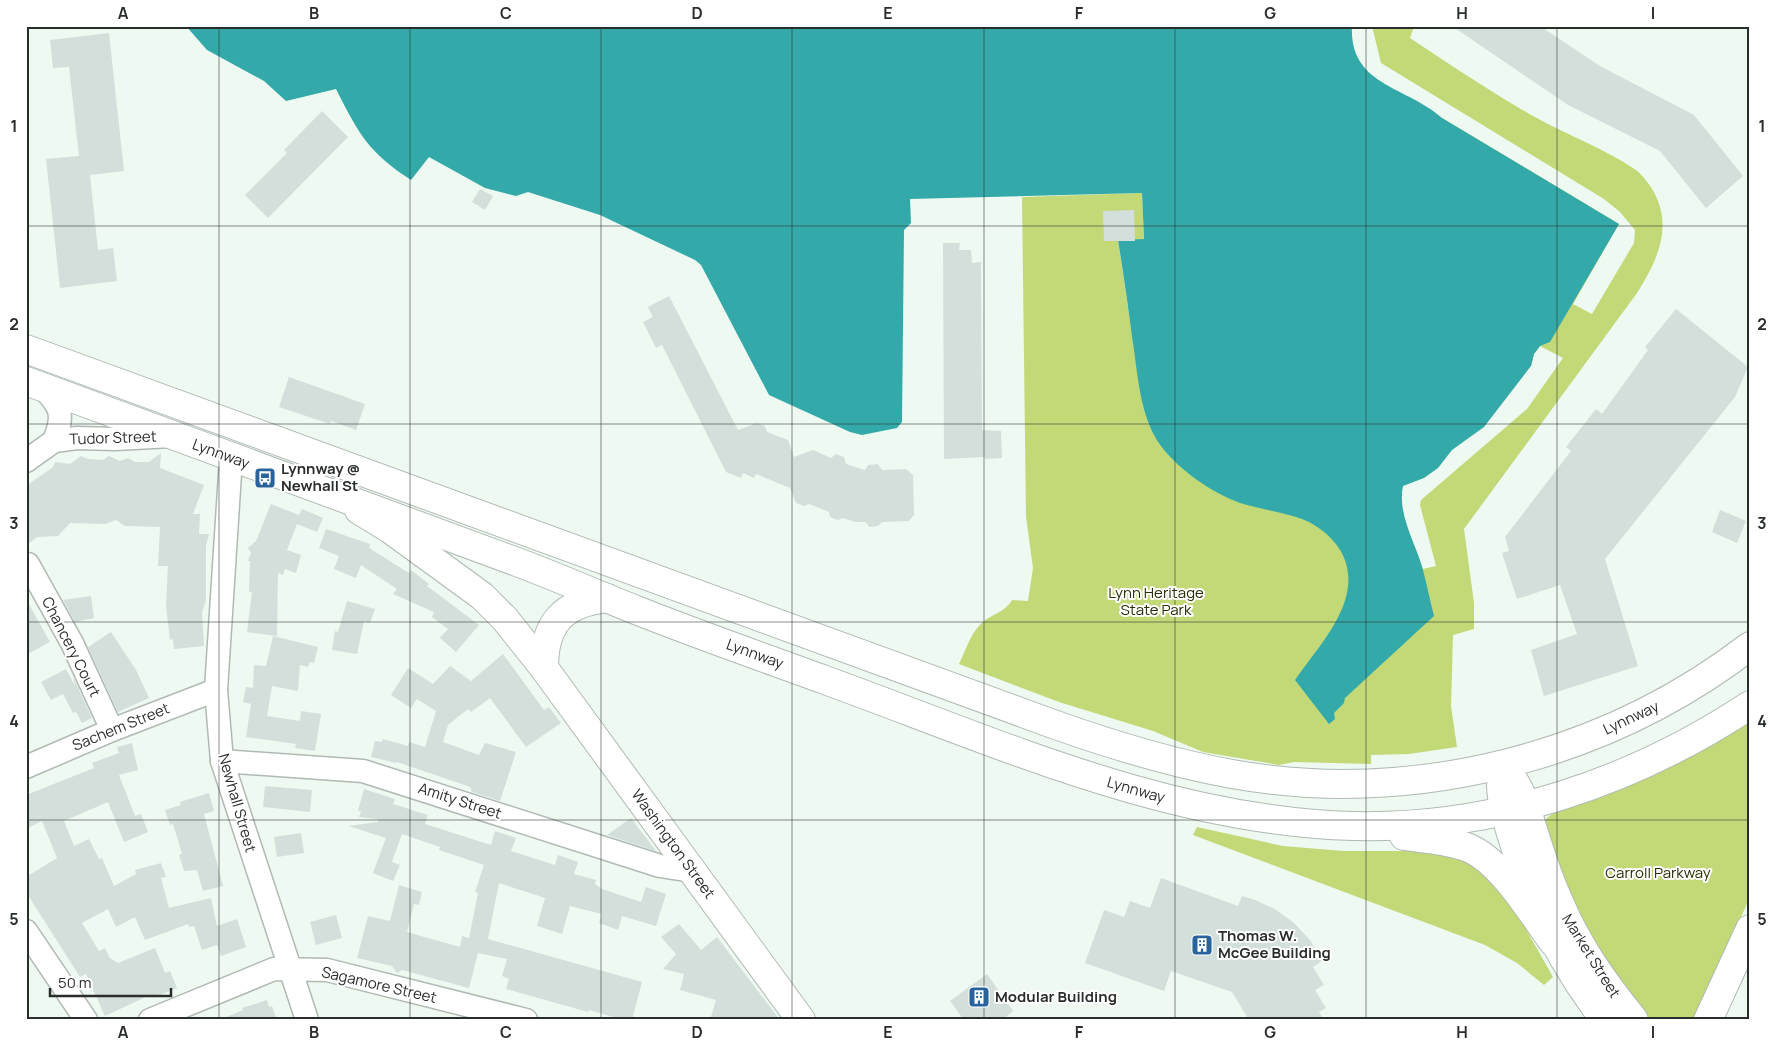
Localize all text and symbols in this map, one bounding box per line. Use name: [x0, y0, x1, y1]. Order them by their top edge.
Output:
text: A: [118, 2, 129, 24]
text: B: [309, 2, 319, 24]
text: C: [500, 2, 512, 24]
text: D: [691, 2, 703, 24]
text: E: [883, 2, 893, 24]
text: F: [1075, 2, 1084, 24]
text: G: [1264, 2, 1276, 24]
text: H: [1456, 2, 1468, 24]
text: I: [1651, 2, 1655, 24]
text: 1: [10, 115, 18, 137]
text: 1: [1758, 115, 1766, 137]
text: 2: [9, 313, 19, 335]
text: 2: [1757, 313, 1767, 335]
street label: Tudor Street: [69, 425, 157, 450]
street label: Lynnway: [190, 433, 253, 474]
place label: Lynnway @ Newhall St: [281, 458, 360, 496]
bus stop icon: Lynnway @ Newhall St: [253, 466, 277, 490]
text: 3: [9, 512, 19, 534]
text: 3: [1757, 512, 1767, 534]
park label: Lynn Heritage State Park: [1108, 582, 1204, 620]
street label: Chancery Court: [37, 593, 106, 700]
street label: Lynnway: [724, 633, 787, 674]
street label: Lynnway: [1599, 695, 1662, 740]
street label: Sachem Street: [69, 697, 173, 756]
text: 4: [9, 710, 19, 732]
text: 4: [1757, 710, 1767, 732]
street label: Newhall Street: [213, 751, 262, 855]
street label: Lynnway: [1105, 771, 1168, 808]
street label: Amity Street: [416, 777, 505, 824]
street label: Washington Street: [627, 785, 720, 903]
park label: Carroll Parkway: [1605, 862, 1711, 883]
text: 5: [9, 908, 19, 930]
text: 5: [1757, 908, 1767, 930]
street label: Market Street: [1557, 910, 1626, 1002]
place label: Thomas W. McGee Building: [1218, 925, 1331, 963]
building icon: Thomas W. McGee Building: [1190, 933, 1214, 957]
street label: Sagamore Street: [320, 961, 439, 1008]
scale bar: [50, 966, 171, 998]
text: 50 m: [58, 972, 92, 993]
building icon: Modular Building: [967, 985, 991, 1009]
place label: Modular Building: [995, 986, 1117, 1007]
text: A: [118, 1021, 129, 1043]
text: B: [309, 1021, 319, 1043]
text: C: [500, 1021, 512, 1043]
text: D: [691, 1021, 703, 1043]
text: E: [883, 1021, 893, 1043]
text: F: [1075, 1021, 1084, 1043]
text: G: [1264, 1021, 1276, 1043]
text: H: [1456, 1021, 1468, 1043]
text: I: [1651, 1021, 1655, 1043]

